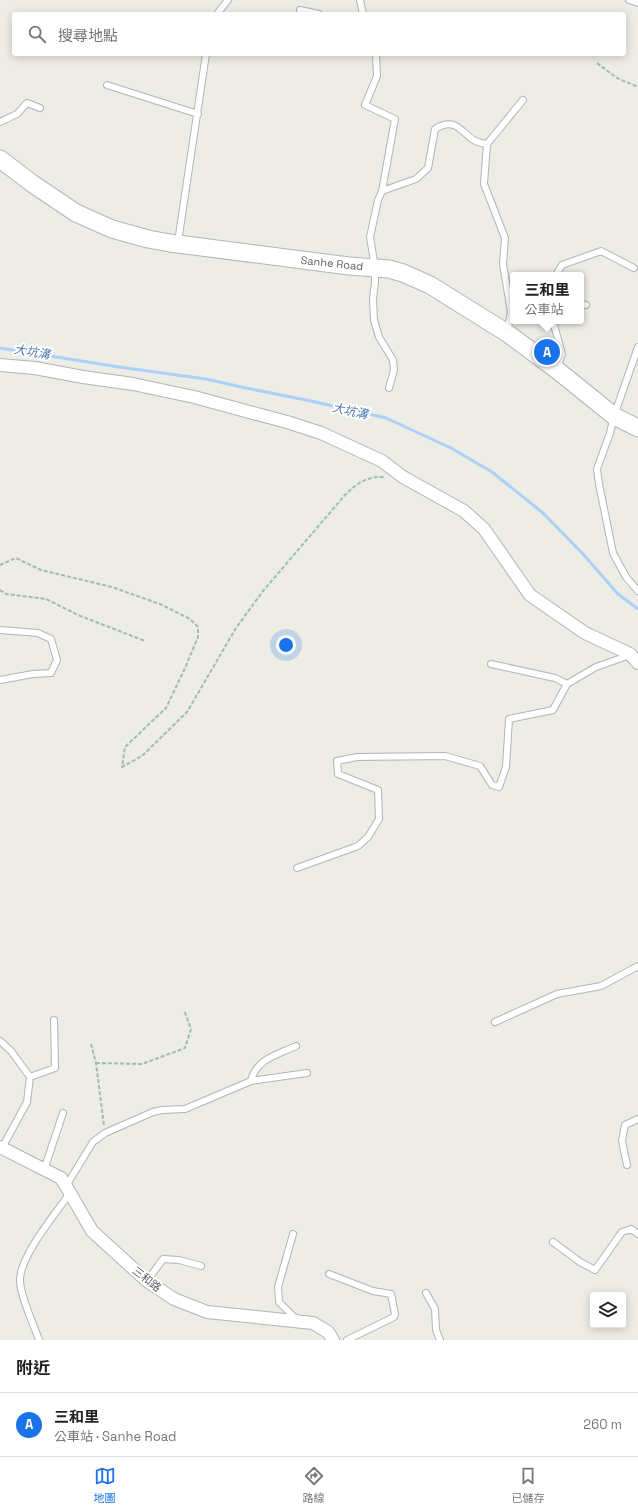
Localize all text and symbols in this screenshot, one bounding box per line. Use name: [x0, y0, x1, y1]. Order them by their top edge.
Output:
search box: [12, 12, 626, 56]
icon: search: [26, 23, 48, 45]
text: 搜尋地點: [58, 26, 118, 45]
street label: Sanhe Road: [300, 253, 364, 273]
popup: [510, 272, 584, 324]
text: 三和里: [524, 280, 570, 299]
text: 公車站: [524, 301, 564, 318]
pin: A: [534, 337, 560, 367]
water label: 大坑溝: [13, 341, 53, 363]
water label: 大坑溝: [331, 399, 371, 423]
your location: [276, 635, 296, 655]
street label: 三和路: [130, 1263, 164, 1295]
map controls: [590, 1292, 626, 1328]
button: layers: [590, 1292, 626, 1328]
text: 附近: [16, 1357, 50, 1379]
text: 三和里: [54, 1407, 99, 1426]
text: A: [25, 1416, 33, 1433]
text: 260 m: [583, 1416, 622, 1433]
text: 公車站 · Sanhe Road: [54, 1428, 176, 1445]
tab: 地圖: [94, 1465, 116, 1505]
tab: 路線: [303, 1465, 325, 1505]
tab: 已儲存: [512, 1465, 545, 1505]

